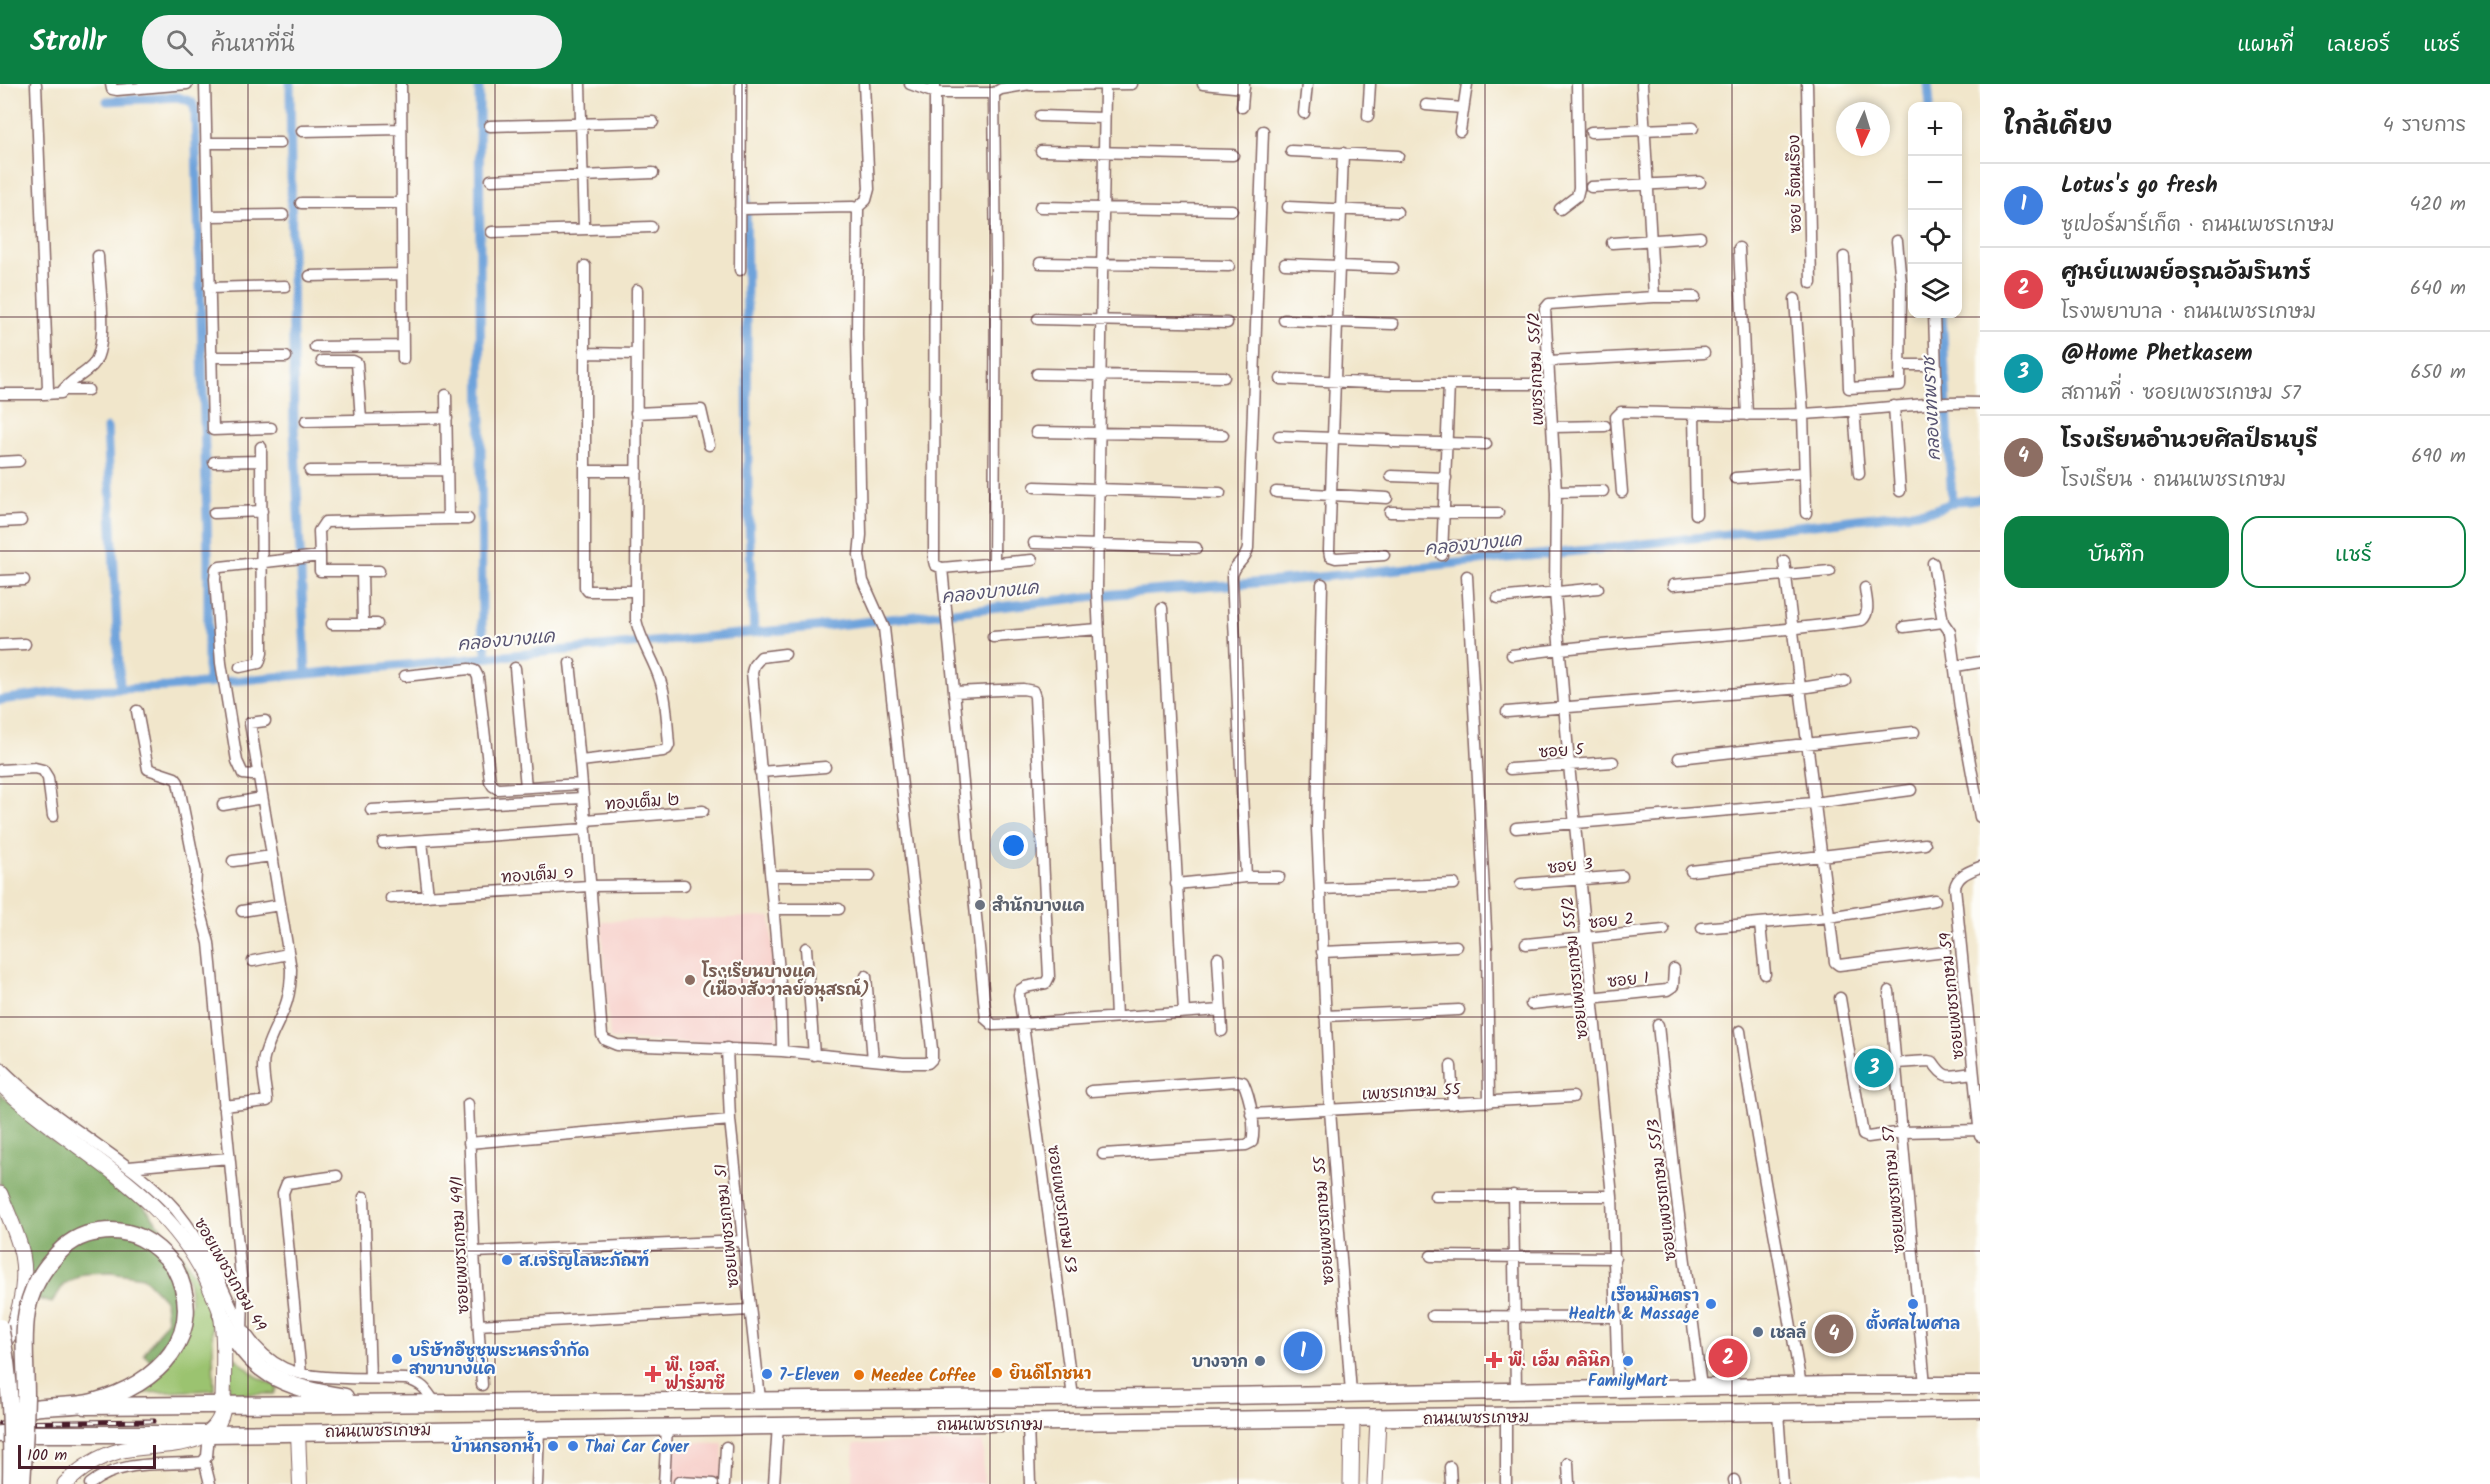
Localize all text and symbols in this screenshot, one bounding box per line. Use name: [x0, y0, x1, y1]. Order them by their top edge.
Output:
search box: [142, 15, 562, 69]
text: Strollr: [30, 20, 106, 65]
icon: search: [163, 26, 196, 59]
text: ค้นหาที่นี่: [211, 28, 295, 63]
text: แผนที่: [2237, 29, 2294, 62]
text: เลเยอร์: [2327, 29, 2390, 62]
text: แชร์: [2423, 29, 2460, 62]
north arrow: [1836, 102, 1890, 156]
map controls: [1908, 102, 1962, 318]
button: +: [1908, 102, 1962, 156]
text: ใกล้เคียง: [2004, 106, 2112, 148]
text: 4 รายการ: [2383, 110, 2466, 142]
street label: ซอย ร้ตนเรึอง: [1782, 134, 1809, 234]
button: −: [1908, 156, 1962, 210]
text: Lotus's go fresh: [2061, 169, 2218, 204]
text: 1: [2020, 189, 2027, 221]
text: 420 m: [2409, 189, 2466, 221]
button: locate: [1908, 210, 1962, 264]
text: ซูเปอร์มาร์เก็ต · ถนนเพชรเกษม: [2061, 210, 2335, 242]
text: ศูนย์แพมย์อรุณอัมรินทร์: [2061, 256, 2311, 291]
button: layers: [1908, 264, 1962, 318]
text: 2: [2018, 273, 2029, 305]
text: 640 m: [2410, 273, 2466, 305]
text: โรงพยาบาล · ถนนเพชรเกษม: [2061, 297, 2316, 329]
street label: เพชรเกษม 55/2: [1522, 312, 1551, 426]
text: @Home Phetkasem: [2061, 337, 2253, 372]
water label: คลองเทพราช: [1915, 354, 1950, 461]
text: 3: [2018, 357, 2029, 389]
text: 650 m: [2410, 357, 2466, 389]
text: สถานที่ · ซอยเพชรเกษม 57: [2061, 378, 2301, 410]
text: โรงเรียนอำนวยศิลป์ธนบุรี: [2061, 424, 2318, 459]
text: 4: [2018, 441, 2029, 473]
text: 690 m: [2411, 441, 2466, 473]
text: โรงเรียน · ถนนเพชรเกษม: [2061, 465, 2286, 497]
button: บันทึก: [2004, 516, 2229, 588]
button: แชร์: [2241, 516, 2466, 588]
water label: คลองบางแค: [1423, 526, 1524, 565]
water label: คลองบางแค: [940, 574, 1041, 613]
water label: คลองบางแค: [456, 623, 557, 660]
street label: ซอย 5: [1538, 737, 1586, 766]
street label: ทองเต็ม ๒: [604, 787, 680, 818]
your location: [999, 831, 1028, 860]
street label: ซอย 3: [1546, 852, 1594, 881]
street label: ทองเต็ม ๑: [500, 860, 574, 890]
place label: สำนักบางแค: [992, 894, 1085, 919]
street label: ซอยเพชรเกษม 55/2: [1556, 895, 1595, 1040]
marker: สำนักบางแค: [973, 898, 987, 912]
street label: ซอย 2: [1587, 907, 1635, 936]
street label: ซอยเพชรเกษม 59: [1933, 931, 1972, 1060]
place label: โรงเรียนบางแค (เนื่องสังวาลย์อนุสรณ์): [701, 960, 870, 1003]
street label: ซอย 1: [1606, 966, 1650, 995]
marker: โรงเรียนบางแค (เนื่องสังวาลย์อนุสรณ์): [683, 973, 697, 987]
pin: 3: [1854, 1046, 1894, 1090]
street label: เพชรเกษม 55: [1361, 1077, 1462, 1108]
street label: ซอยเพชรเกษม 55/3: [1641, 1117, 1684, 1262]
street label: ซอยเพชรเกษม 57: [1876, 1125, 1912, 1254]
street label: ซอยเพชรเกษม 53: [1040, 1144, 1083, 1275]
street label: ซอยเพชรเกษม 55: [1307, 1155, 1341, 1286]
street label: ซอยเพชรเกษม 51: [709, 1163, 746, 1289]
street label: ซอยเพชรเกษม 49/1: [444, 1175, 477, 1315]
street label: ซอยเพชรเกษม 49: [187, 1213, 273, 1336]
place label: ส.เจริญโลหะภัณฑ์: [519, 1249, 649, 1274]
marker: ส.เจริญโลหะภัณฑ์: [500, 1253, 514, 1267]
place label: เรือนมินตรา Health & Massage: [1568, 1284, 1699, 1327]
marker: เรือนมินตรา Health & Massage: [1704, 1297, 1718, 1311]
marker: ตั้งศลไพศาล: [1906, 1297, 1920, 1311]
place label: ตั้งศลไพศาล: [1866, 1308, 1960, 1337]
pin: 4: [1814, 1312, 1854, 1356]
place label: เชลล์: [1770, 1321, 1806, 1346]
marker: เชลล์: [1751, 1325, 1765, 1339]
pin: 1: [1284, 1328, 1322, 1374]
pin: 2: [1708, 1336, 1748, 1380]
place label: บริษัทอีซูซุพระนครจำกัด สาขาบางแค: [409, 1339, 589, 1382]
place label: พี. เอ็ม คลินิก: [1508, 1348, 1610, 1374]
place label: บางจาก: [1192, 1350, 1248, 1375]
marker: พี. เอ็ม คลินิก: [1485, 1351, 1503, 1369]
marker: บริษัทอีซูซุพระนครจำกัด สาขาบางแค: [390, 1352, 404, 1366]
place label: พี. เอส. ฟาร์มาซี: [665, 1354, 725, 1397]
marker: บางจาก: [1253, 1354, 1267, 1368]
marker: FamilyMart: [1621, 1354, 1635, 1368]
place label: ยินดีโภชนา: [1009, 1362, 1091, 1387]
place label: 7-Eleven: [779, 1363, 839, 1388]
place label: Meedee Coffee: [871, 1364, 976, 1389]
marker: ยินดีโภชนา: [990, 1366, 1004, 1380]
marker: พี. เอส. ฟาร์มาซี: [646, 1367, 660, 1381]
marker: 7-Eleven: [760, 1367, 774, 1381]
marker: Meedee Coffee: [852, 1368, 866, 1382]
place label: FamilyMart: [1588, 1369, 1669, 1394]
street label: ถนนเพชรเกษม: [1423, 1405, 1529, 1432]
street label: ถนนเพชรเกษม: [937, 1413, 1043, 1438]
street label: ถนนเพชรเกษม: [325, 1418, 431, 1445]
place label: บ้านกรอกน้ำ: [451, 1430, 541, 1460]
place label: Thai Car Cover: [585, 1435, 690, 1460]
marker: บ้านกรอกน้ำ: [546, 1439, 560, 1453]
marker: Thai Car Cover: [566, 1439, 580, 1453]
scale bar: [18, 1442, 156, 1470]
text: 100 m: [27, 1443, 67, 1468]

